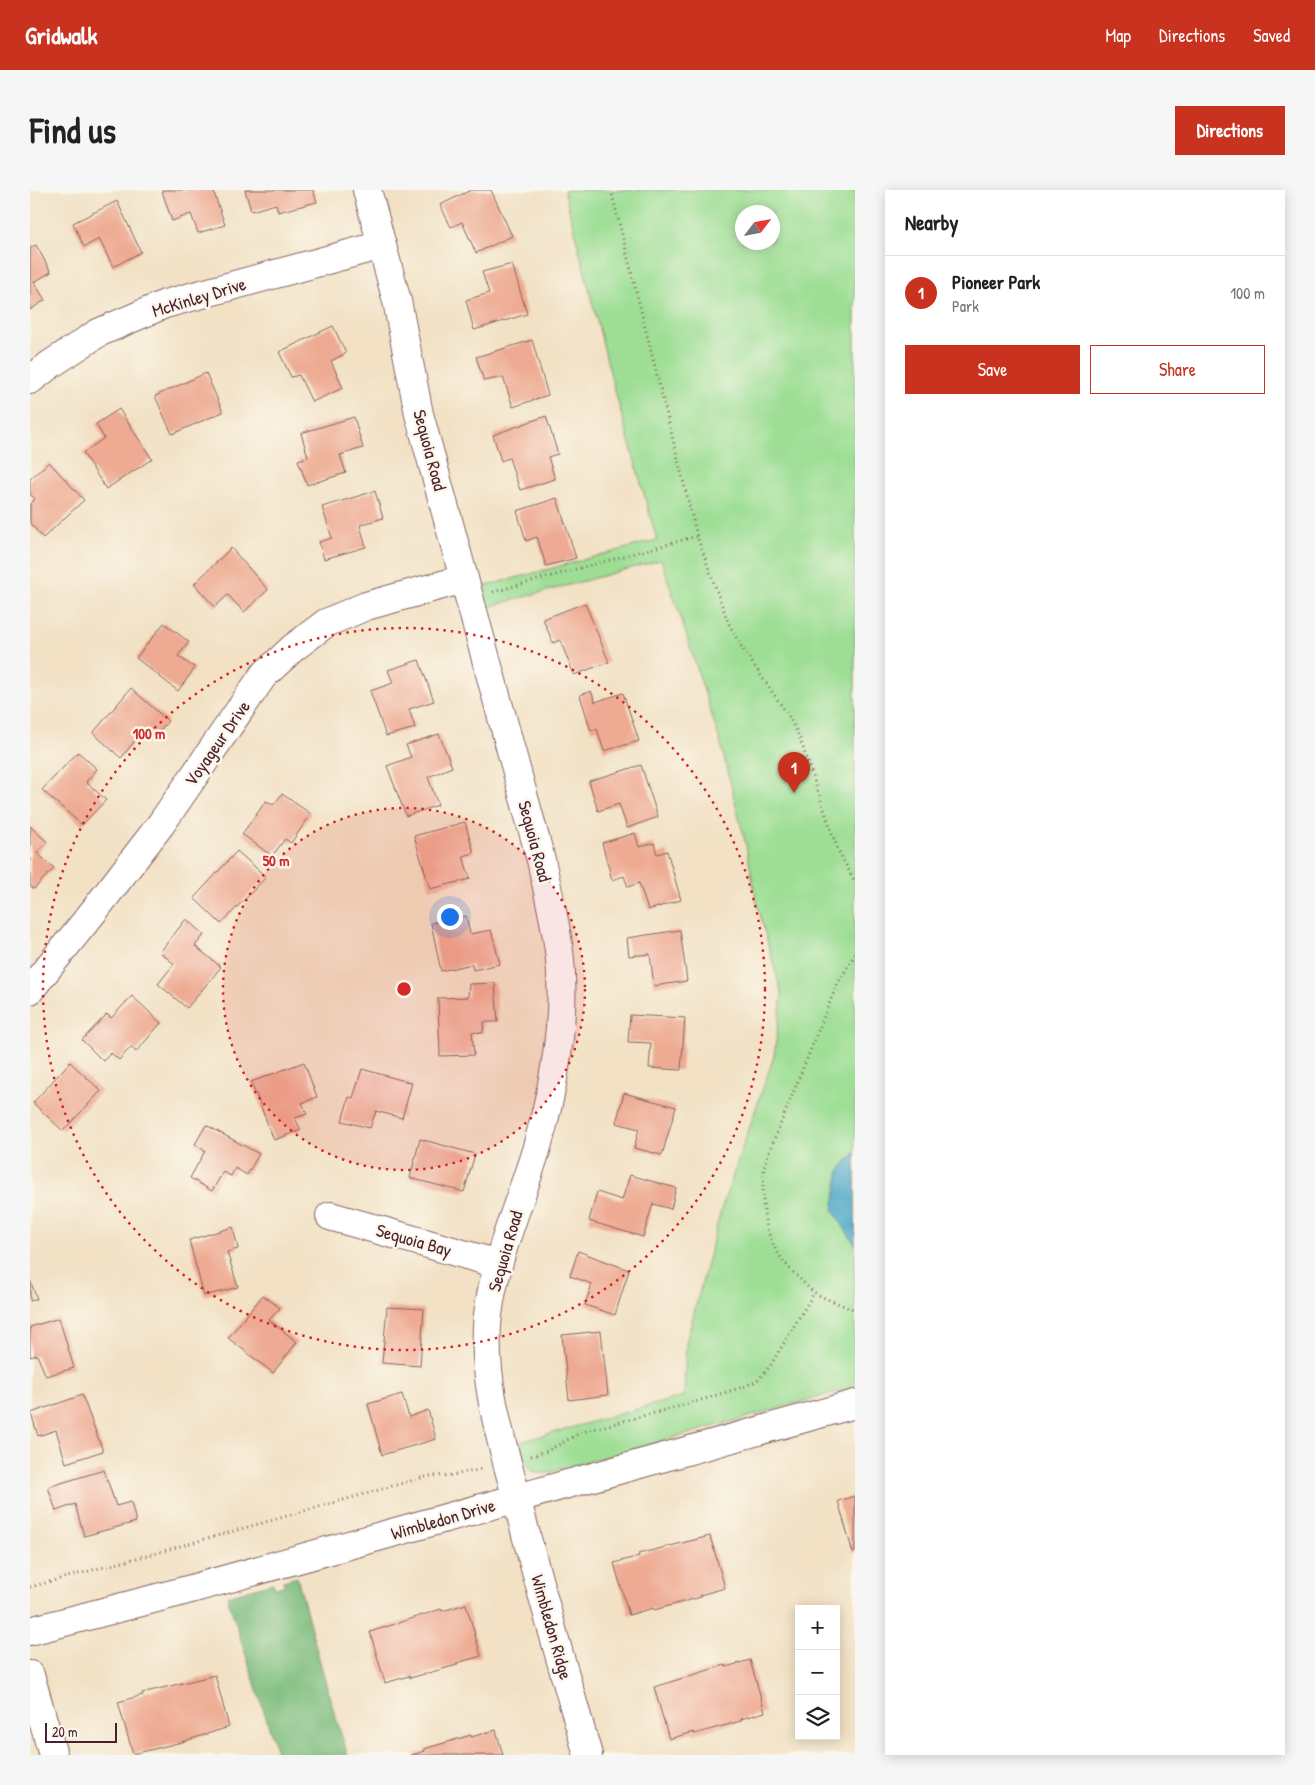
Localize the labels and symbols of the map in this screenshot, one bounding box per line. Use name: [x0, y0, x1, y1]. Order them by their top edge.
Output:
north arrow: [735, 205, 780, 250]
street label: McKinley Drive: [149, 271, 249, 323]
street label: Sequoia Road: [407, 407, 453, 493]
street label: Voyageur Drive: [178, 695, 256, 791]
text: 100 m: [133, 723, 165, 744]
pin: 1: [778, 752, 810, 793]
street label: Sequoia Road: [512, 798, 558, 884]
text: 50 m: [263, 850, 289, 871]
your location: [437, 904, 463, 930]
centre of rings: [395, 980, 413, 998]
street label: Sequoia Road: [482, 1208, 528, 1294]
street label: Sequoia Bay: [373, 1217, 455, 1263]
street label: Wimbledon Drive: [388, 1492, 498, 1546]
street label: Wimbledon Ridge: [525, 1572, 579, 1682]
scale bar: [45, 1720, 118, 1743]

